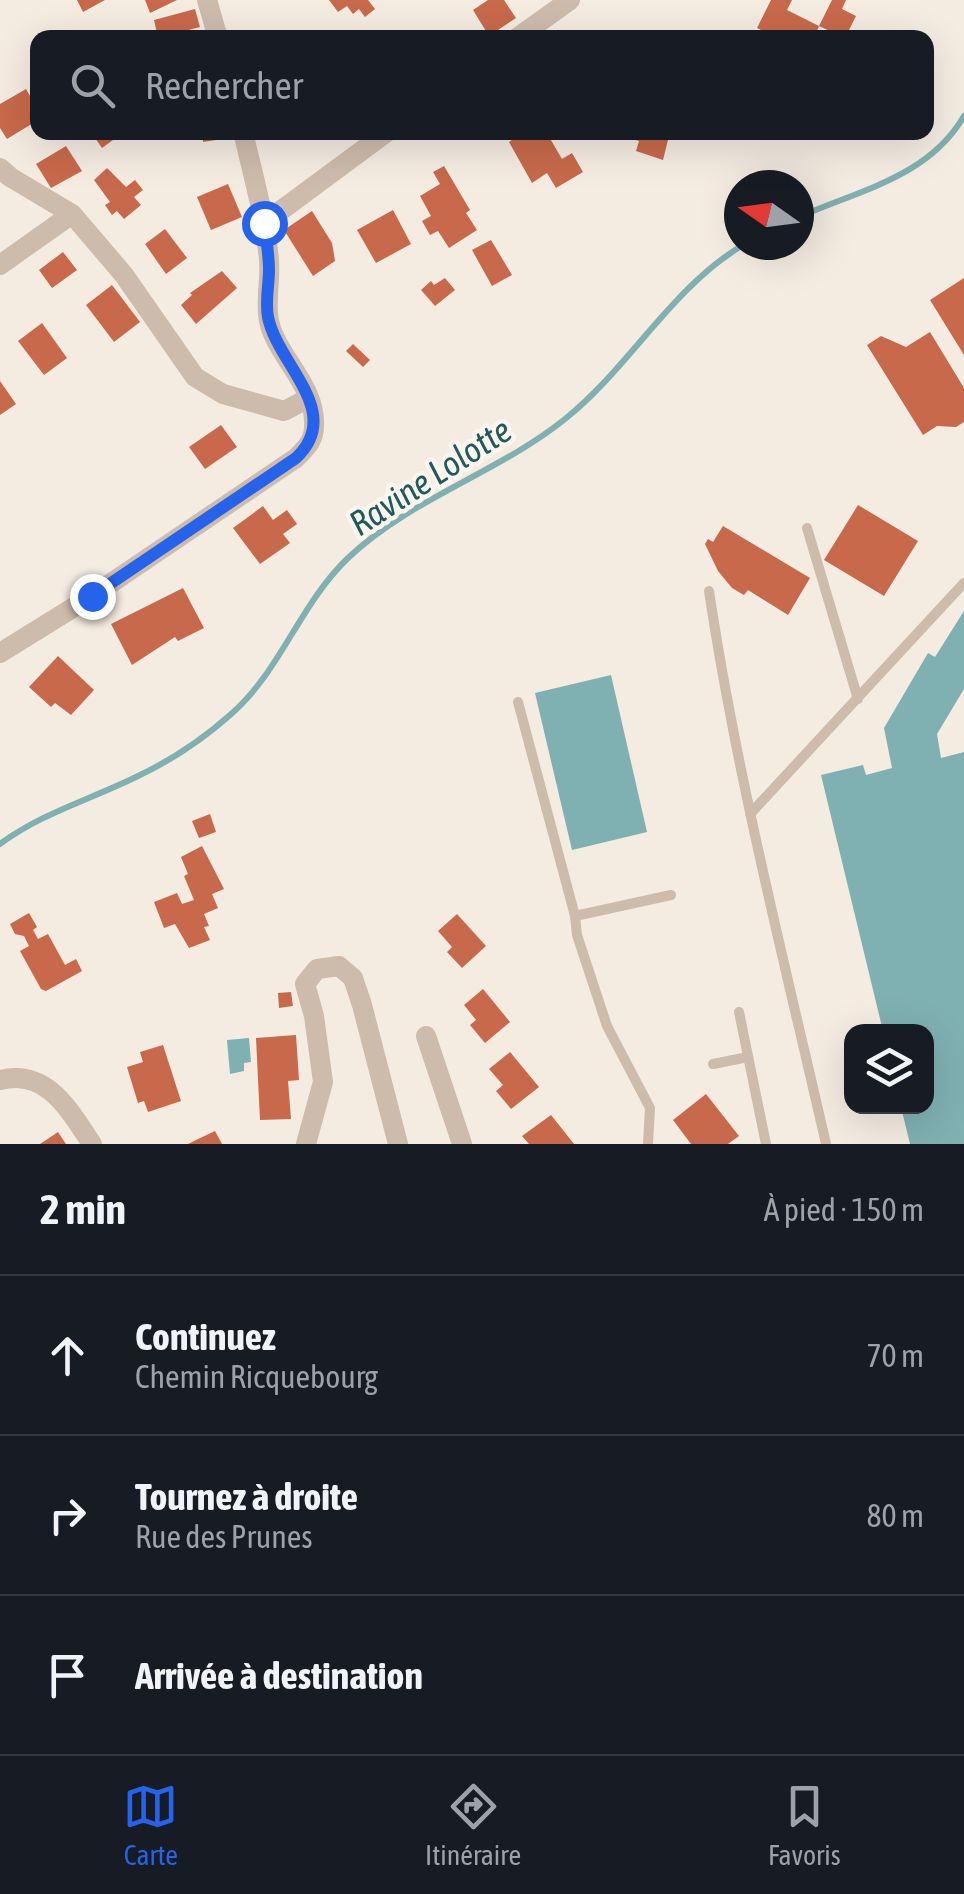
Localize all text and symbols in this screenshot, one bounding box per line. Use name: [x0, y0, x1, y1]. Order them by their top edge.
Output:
search box: [30, 30, 934, 140]
icon: search: [65, 58, 120, 113]
text: Rechercher: [145, 64, 303, 107]
north arrow: [724, 170, 814, 260]
route start: [242, 201, 288, 247]
water label: Ravine Lolotte: [342, 409, 518, 543]
route end: [70, 574, 116, 620]
map controls: [844, 1024, 934, 1114]
button: layers: [844, 1024, 934, 1114]
text: 2 min: [40, 1185, 126, 1233]
text: À pied · 150 m: [764, 1191, 924, 1228]
text: Continuez: [135, 1315, 276, 1358]
icon: ahead: [40, 1328, 95, 1383]
text: 70 m: [866, 1337, 924, 1374]
text: Chemin Ricquebourg: [135, 1358, 378, 1395]
text: Tournez à droite: [135, 1475, 358, 1518]
icon: right: [40, 1488, 95, 1543]
text: 80 m: [866, 1497, 924, 1534]
text: Rue des Prunes: [135, 1518, 313, 1555]
icon: arrive: [40, 1648, 95, 1703]
text: Arrivée à destination: [135, 1654, 423, 1697]
tab: Carte: [123, 1779, 178, 1871]
tab: Itinéraire: [425, 1779, 521, 1871]
tab: Favoris: [768, 1779, 841, 1871]

